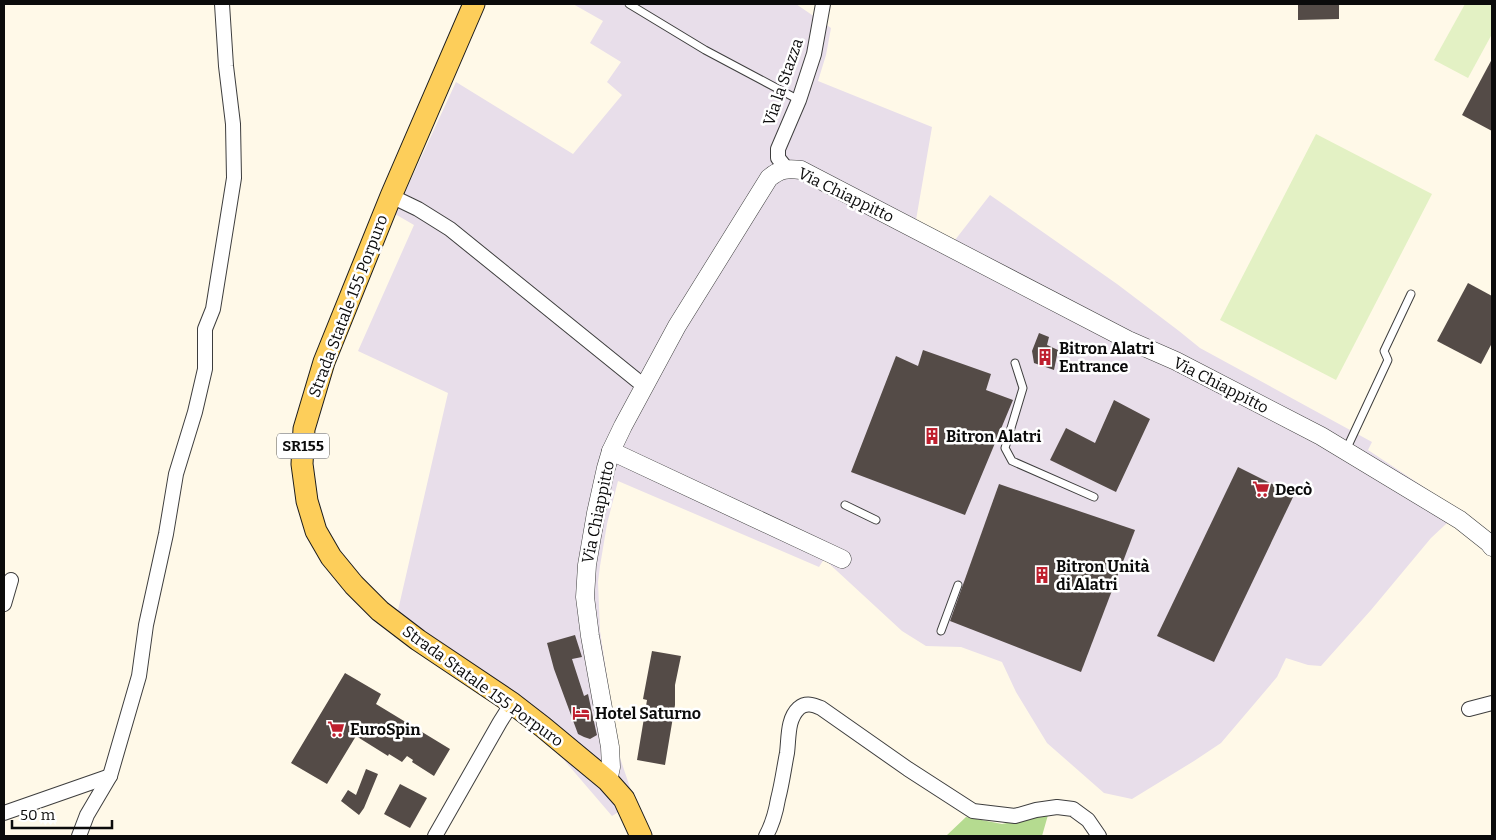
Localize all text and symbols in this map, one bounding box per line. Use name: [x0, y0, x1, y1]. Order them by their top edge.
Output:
street label: Via la Stazza: [759, 36, 807, 128]
street label: Via Chiappitto: [795, 164, 897, 226]
street label: Strada Statale 155 Porpuro: [304, 212, 392, 400]
place label: Bitron Alatri Entrance: [1059, 339, 1154, 376]
building icon: Bitron Alatri Entrance: [1035, 347, 1055, 367]
street label: Via Chiappitto: [1170, 353, 1272, 417]
building icon: Bitron Alatri: [922, 426, 942, 446]
place label: Bitron Alatri: [946, 427, 1041, 446]
road number: SR155: [277, 434, 329, 458]
street label: Via Chiappitto: [578, 459, 618, 565]
supermarket icon: Decò: [1251, 479, 1271, 499]
place label: Decò: [1275, 480, 1312, 499]
place label: Bitron Unità di Alatri: [1056, 557, 1150, 594]
building icon: Bitron Unità di Alatri: [1032, 565, 1052, 585]
street label: Strada Statale 155 Porpuro: [399, 621, 567, 751]
hotel icon: Hotel Saturno: [571, 703, 591, 723]
place label: Hotel Saturno: [595, 704, 701, 723]
supermarket icon: EuroSpin: [326, 719, 346, 739]
place label: EuroSpin: [350, 720, 421, 739]
scale bar: [12, 798, 112, 830]
text: 50 m: [20, 806, 56, 824]

